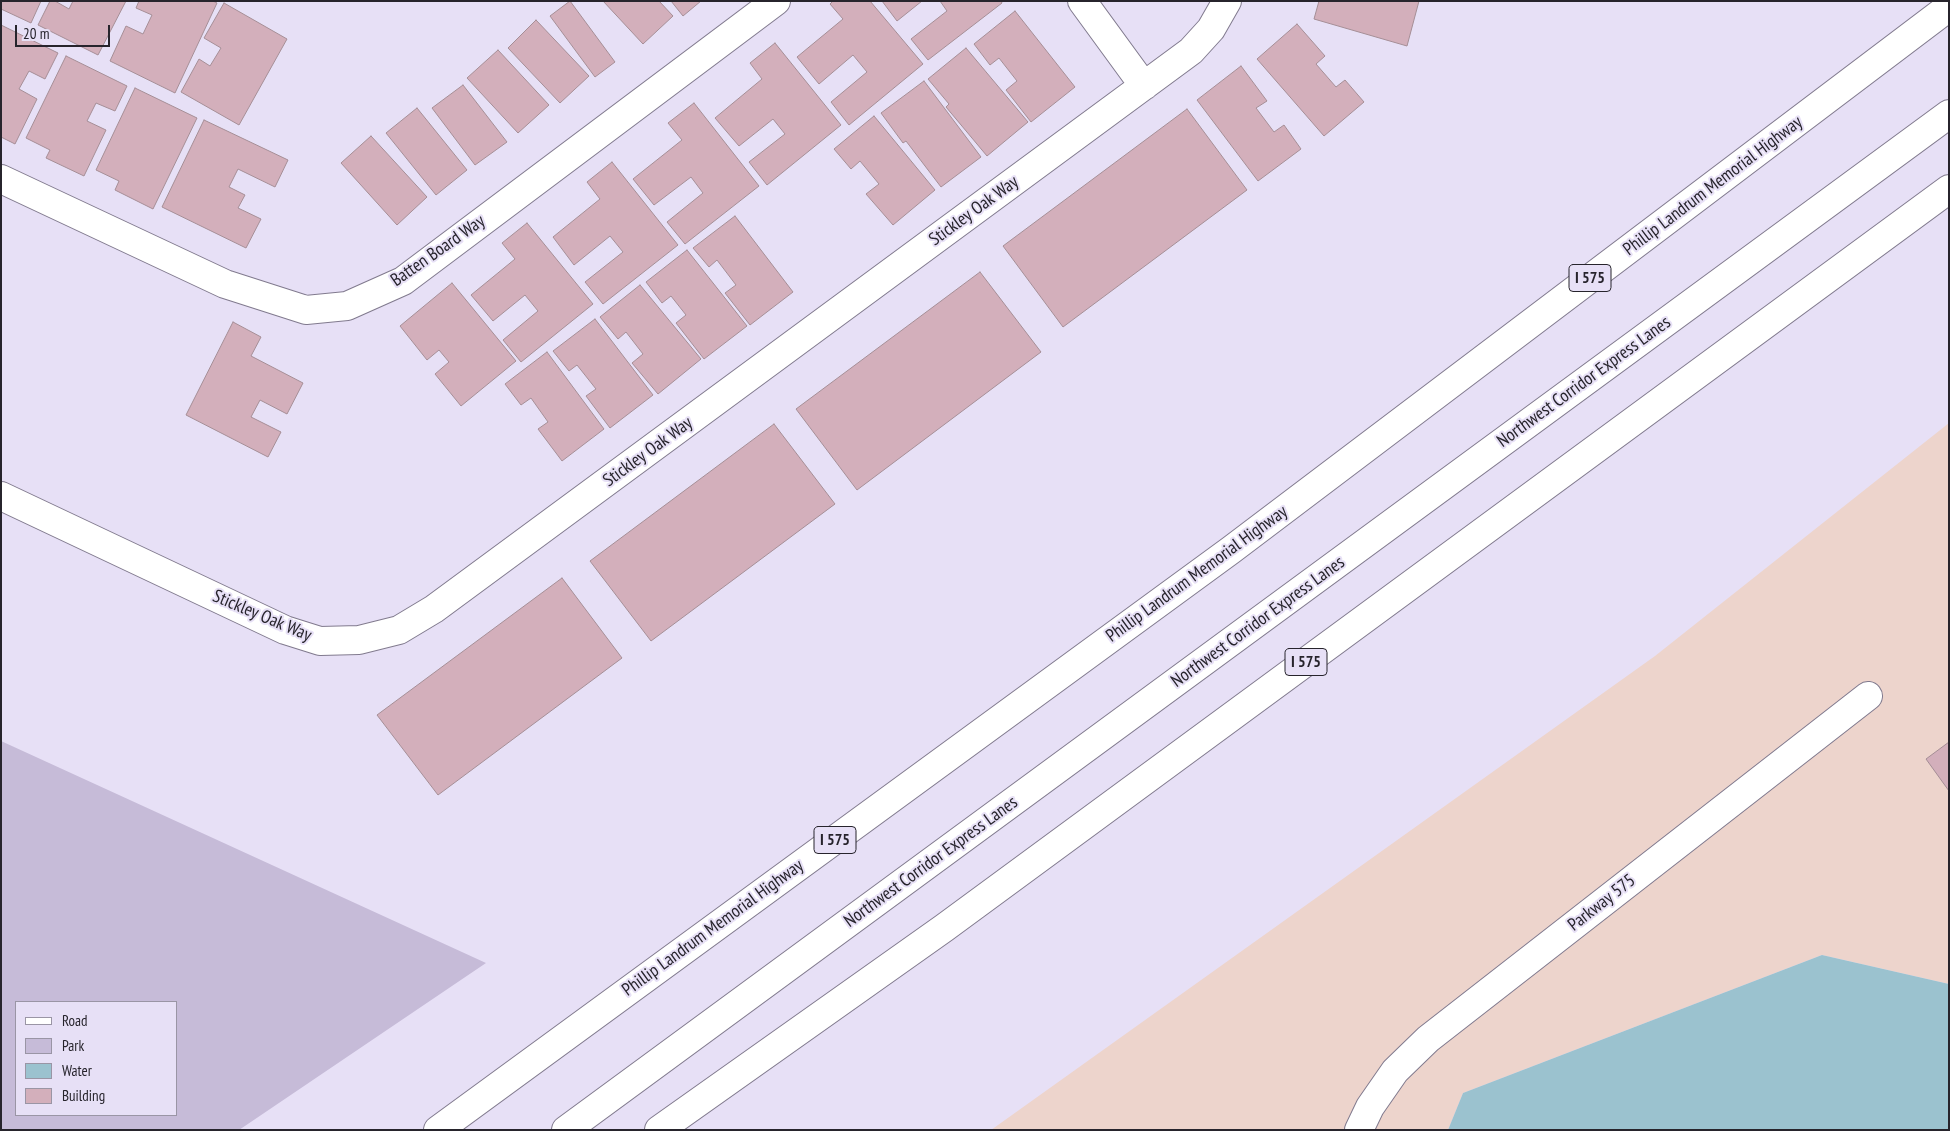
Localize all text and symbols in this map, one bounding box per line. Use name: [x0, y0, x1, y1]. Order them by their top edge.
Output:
scale bar: [18, 15, 112, 47]
text: 20 m: [23, 24, 49, 43]
street label: Phillip Landrum Memorial Highway: [1619, 112, 1807, 260]
street label: Stickley Oak Way: [925, 171, 1023, 251]
street label: Batten Board Way: [387, 211, 489, 291]
road number: I 575: [1569, 264, 1611, 292]
street label: Northwest Corridor Express Lanes: [1493, 312, 1675, 452]
street label: Stickley Oak Way: [599, 412, 697, 492]
street label: Phillip Landrum Memorial Highway: [1102, 501, 1292, 647]
street label: Northwest Corridor Express Lanes: [1167, 552, 1349, 692]
street label: Stickley Oak Way: [209, 586, 315, 646]
road number: I 575: [1285, 649, 1327, 676]
street label: Northwest Corridor Express Lanes: [840, 792, 1022, 932]
road number: I 575: [814, 826, 856, 854]
street label: Phillip Landrum Memorial Highway: [618, 855, 808, 1001]
street label: Parkway 575: [1564, 870, 1640, 936]
legend: [15, 1001, 178, 1116]
text: Road: [62, 1011, 88, 1030]
text: Park: [62, 1036, 84, 1055]
text: Water: [62, 1061, 92, 1080]
text: Building: [62, 1086, 105, 1105]

